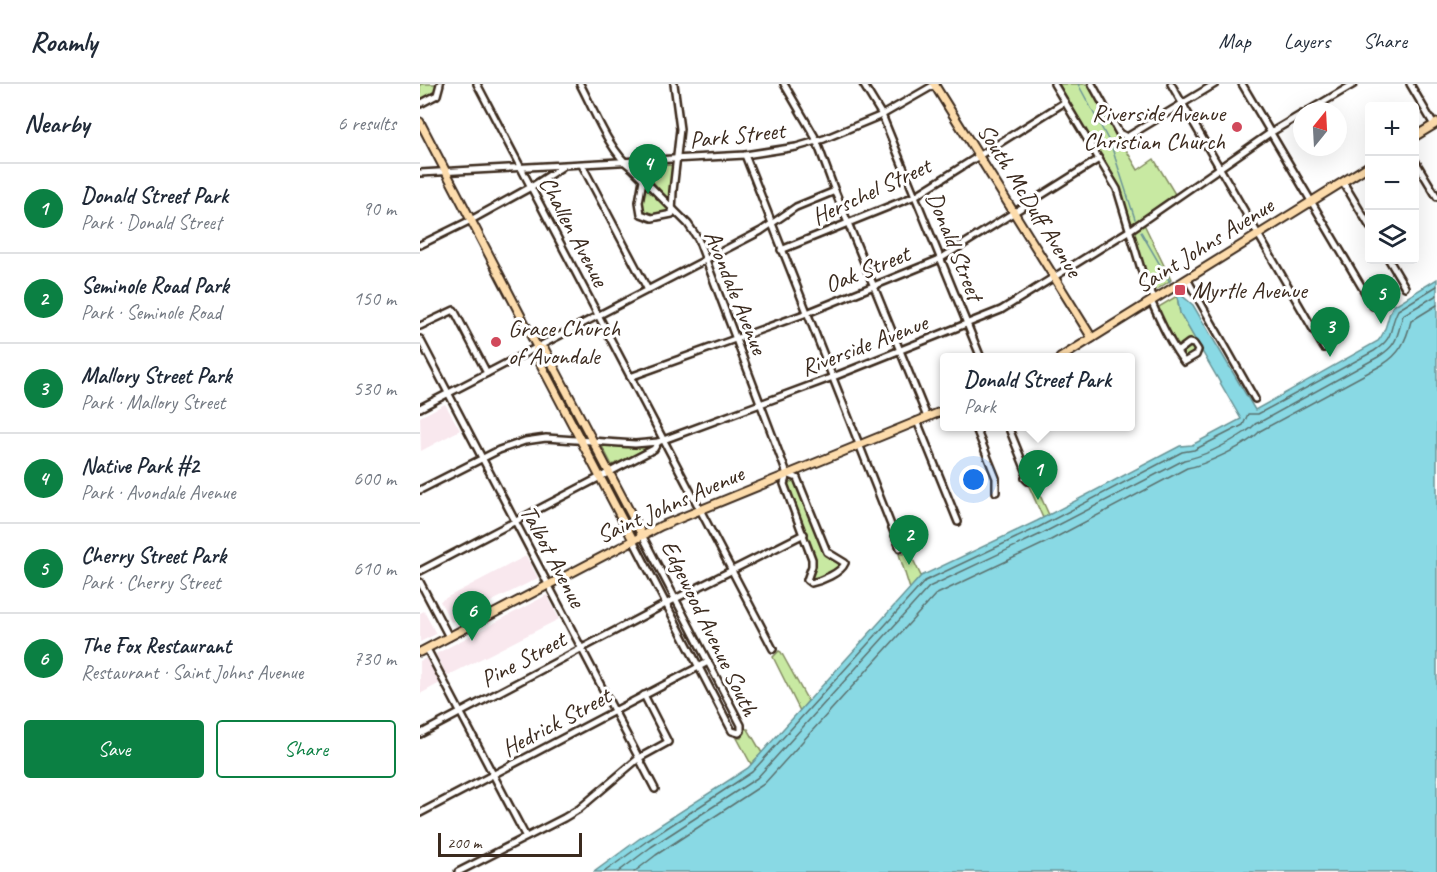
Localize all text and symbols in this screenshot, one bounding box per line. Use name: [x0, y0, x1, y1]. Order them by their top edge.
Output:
text: Roamly: [30, 24, 97, 59]
text: Map: [1218, 28, 1251, 54]
text: Layers: [1284, 28, 1330, 54]
text: Share: [1363, 28, 1407, 54]
place label: Riverside Avenue Christian Church: [1083, 98, 1227, 156]
north arrow: [1293, 102, 1347, 156]
map controls: [1365, 102, 1419, 264]
button: +: [1365, 102, 1419, 156]
text: Nearby: [24, 107, 89, 140]
text: 6 results: [337, 111, 396, 136]
street label: Park Street: [688, 115, 788, 155]
street label: South McDuff Avenue: [971, 118, 1090, 284]
marker: Riverside Avenue Christian Church: [1230, 120, 1244, 134]
pin: 4: [628, 144, 668, 194]
street label: Herschel Street: [807, 150, 937, 232]
button: −: [1365, 156, 1419, 210]
street label: Challen Avenue: [532, 171, 617, 293]
text: Donald Street Park: [81, 182, 228, 210]
street label: Donald Street: [920, 187, 992, 308]
street label: Saint Johns Avenue: [1129, 189, 1281, 300]
text: 1: [39, 196, 48, 221]
text: 90 m: [362, 196, 396, 221]
text: Park · Donald Street: [81, 210, 222, 235]
button: layers: [1365, 210, 1419, 264]
street label: Avondale Avenue: [698, 226, 775, 360]
street label: Oak Street: [820, 238, 916, 300]
text: Seminole Road Park: [81, 272, 229, 300]
pin: 5: [1362, 274, 1400, 324]
place label: Myrtle Avenue: [1192, 275, 1309, 305]
marker: Myrtle Avenue: [1173, 283, 1187, 297]
text: 2: [39, 286, 48, 311]
text: 150 m: [353, 286, 396, 311]
text: Park · Seminole Road: [81, 300, 221, 325]
street label: Riverside Avenue: [797, 306, 934, 383]
pin: 3: [1310, 308, 1350, 357]
place label: Grace Church of Avondale: [508, 313, 621, 371]
marker: Grace Church of Avondale: [489, 335, 503, 349]
popup: [940, 353, 1135, 431]
text: Mallory Street Park: [81, 362, 232, 390]
text: Donald Street Park: [964, 366, 1111, 394]
text: 3: [39, 376, 48, 401]
text: 530 m: [353, 376, 396, 401]
text: Park · Mallory Street: [81, 390, 225, 415]
text: Park: [964, 394, 996, 419]
pin: 1: [1018, 450, 1058, 500]
text: Native Park #2: [81, 452, 199, 480]
street label: Saint Johns Avenue: [592, 457, 750, 550]
your location: [959, 465, 988, 494]
text: 4: [39, 466, 48, 491]
text: 600 m: [353, 466, 396, 491]
text: Park · Avondale Avenue: [81, 480, 235, 505]
street label: Talbot Avenue: [514, 500, 593, 614]
pin: 2: [890, 516, 928, 565]
street label: Edgewood Avenue South: [654, 535, 766, 722]
text: Cherry Street Park: [81, 542, 226, 570]
text: 5: [39, 556, 48, 581]
text: 610 m: [353, 556, 396, 581]
text: Park · Cherry Street: [81, 570, 221, 595]
pin: 6: [452, 592, 492, 641]
street label: Pine Street: [475, 623, 572, 694]
text: The Fox Restaurant: [81, 632, 231, 660]
text: 6: [39, 646, 48, 671]
text: 730 m: [353, 646, 396, 671]
text: Restaurant · Saint Johns Avenue: [81, 660, 303, 685]
street label: Hedrick Street: [496, 680, 617, 763]
button: Save: [24, 720, 204, 778]
button: Share: [216, 720, 396, 778]
scale bar: [438, 830, 582, 858]
text: 200 m: [447, 833, 481, 853]

